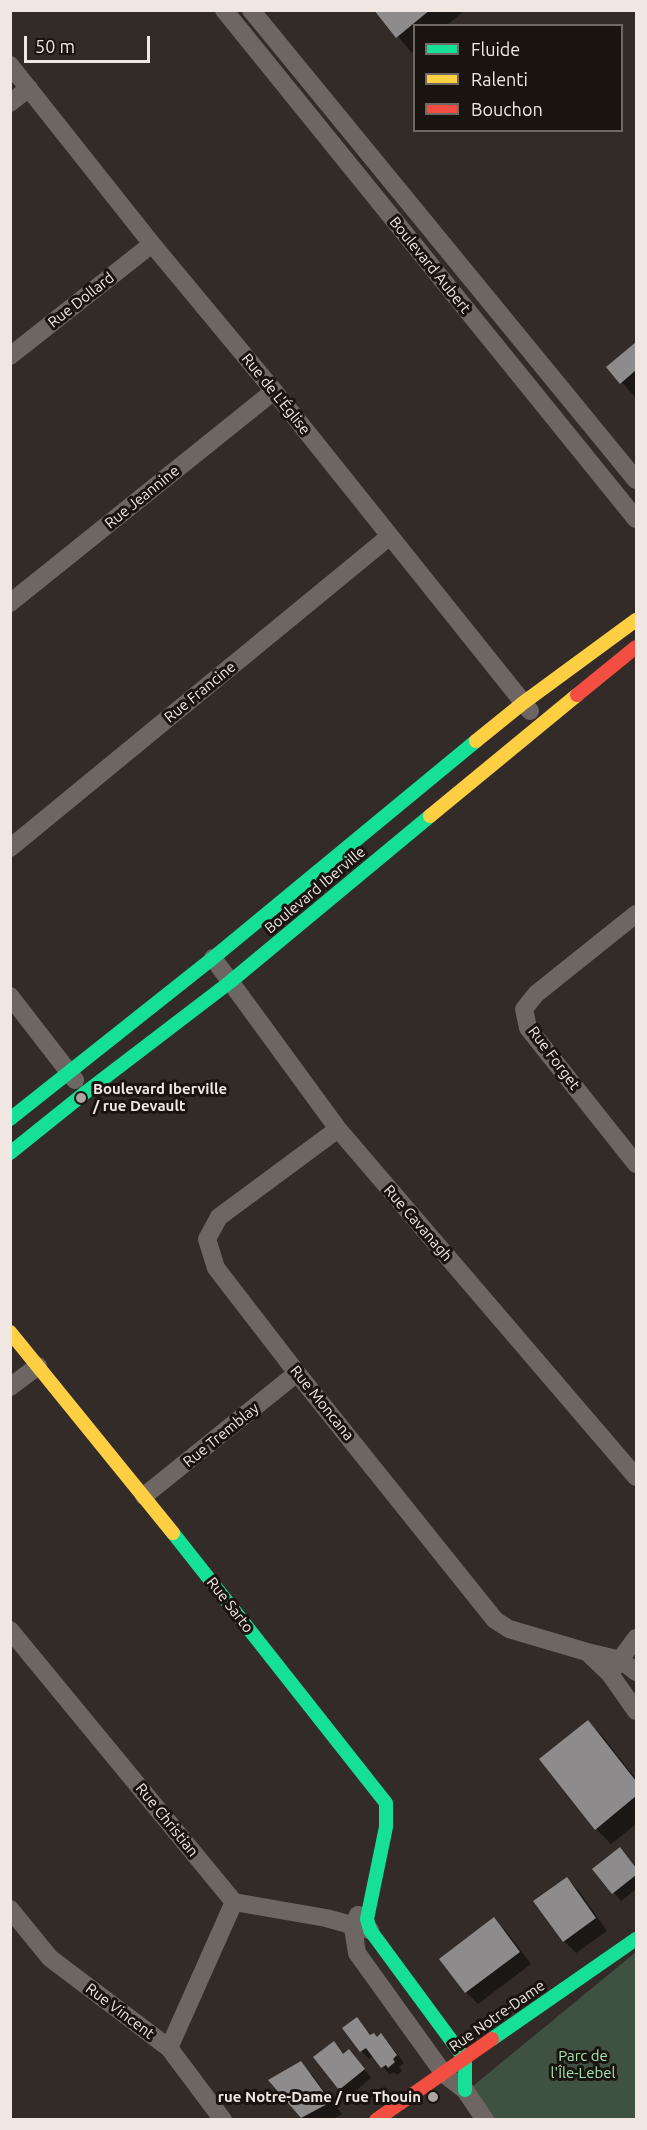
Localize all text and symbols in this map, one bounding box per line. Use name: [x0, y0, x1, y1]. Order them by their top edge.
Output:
scale bar: [27, 24, 153, 62]
legend: [413, 24, 623, 132]
text: 50 m: [35, 36, 75, 56]
text: Fluide: [471, 39, 520, 59]
text: Ralenti: [471, 69, 528, 89]
text: Bouchon: [471, 99, 543, 119]
street label: Boulevard Aubert: [386, 213, 474, 317]
street label: Rue Dollard: [44, 269, 118, 331]
street label: Rue de L'Église: [238, 350, 314, 438]
street label: Rue Jeannine: [101, 461, 183, 533]
street label: Rue Francine: [161, 658, 239, 726]
street label: Boulevard Iberville: [261, 843, 369, 937]
street label: Rue Forget: [524, 1023, 584, 1093]
place label: Boulevard Iberville / rue Devault: [93, 1080, 227, 1115]
marker: Boulevard Iberville / rue Devault: [74, 1091, 88, 1105]
street label: Rue Cavanagh: [380, 1181, 456, 1265]
street label: Rue Moncana: [286, 1362, 358, 1444]
street label: Rue Tremblay: [180, 1399, 262, 1471]
street label: Rue Sarto: [203, 1574, 257, 1636]
street label: Rue Christian: [132, 1780, 202, 1860]
street label: Rue Notre-Dame: [446, 1976, 548, 2056]
street label: Rue Vincent: [82, 1979, 158, 2043]
park label: Parc de l'Île-Lebel: [551, 2047, 615, 2082]
place label: rue Notre-Dame / rue Thouin: [218, 2088, 421, 2106]
marker: rue Notre-Dame / rue Thouin: [426, 2090, 440, 2104]

